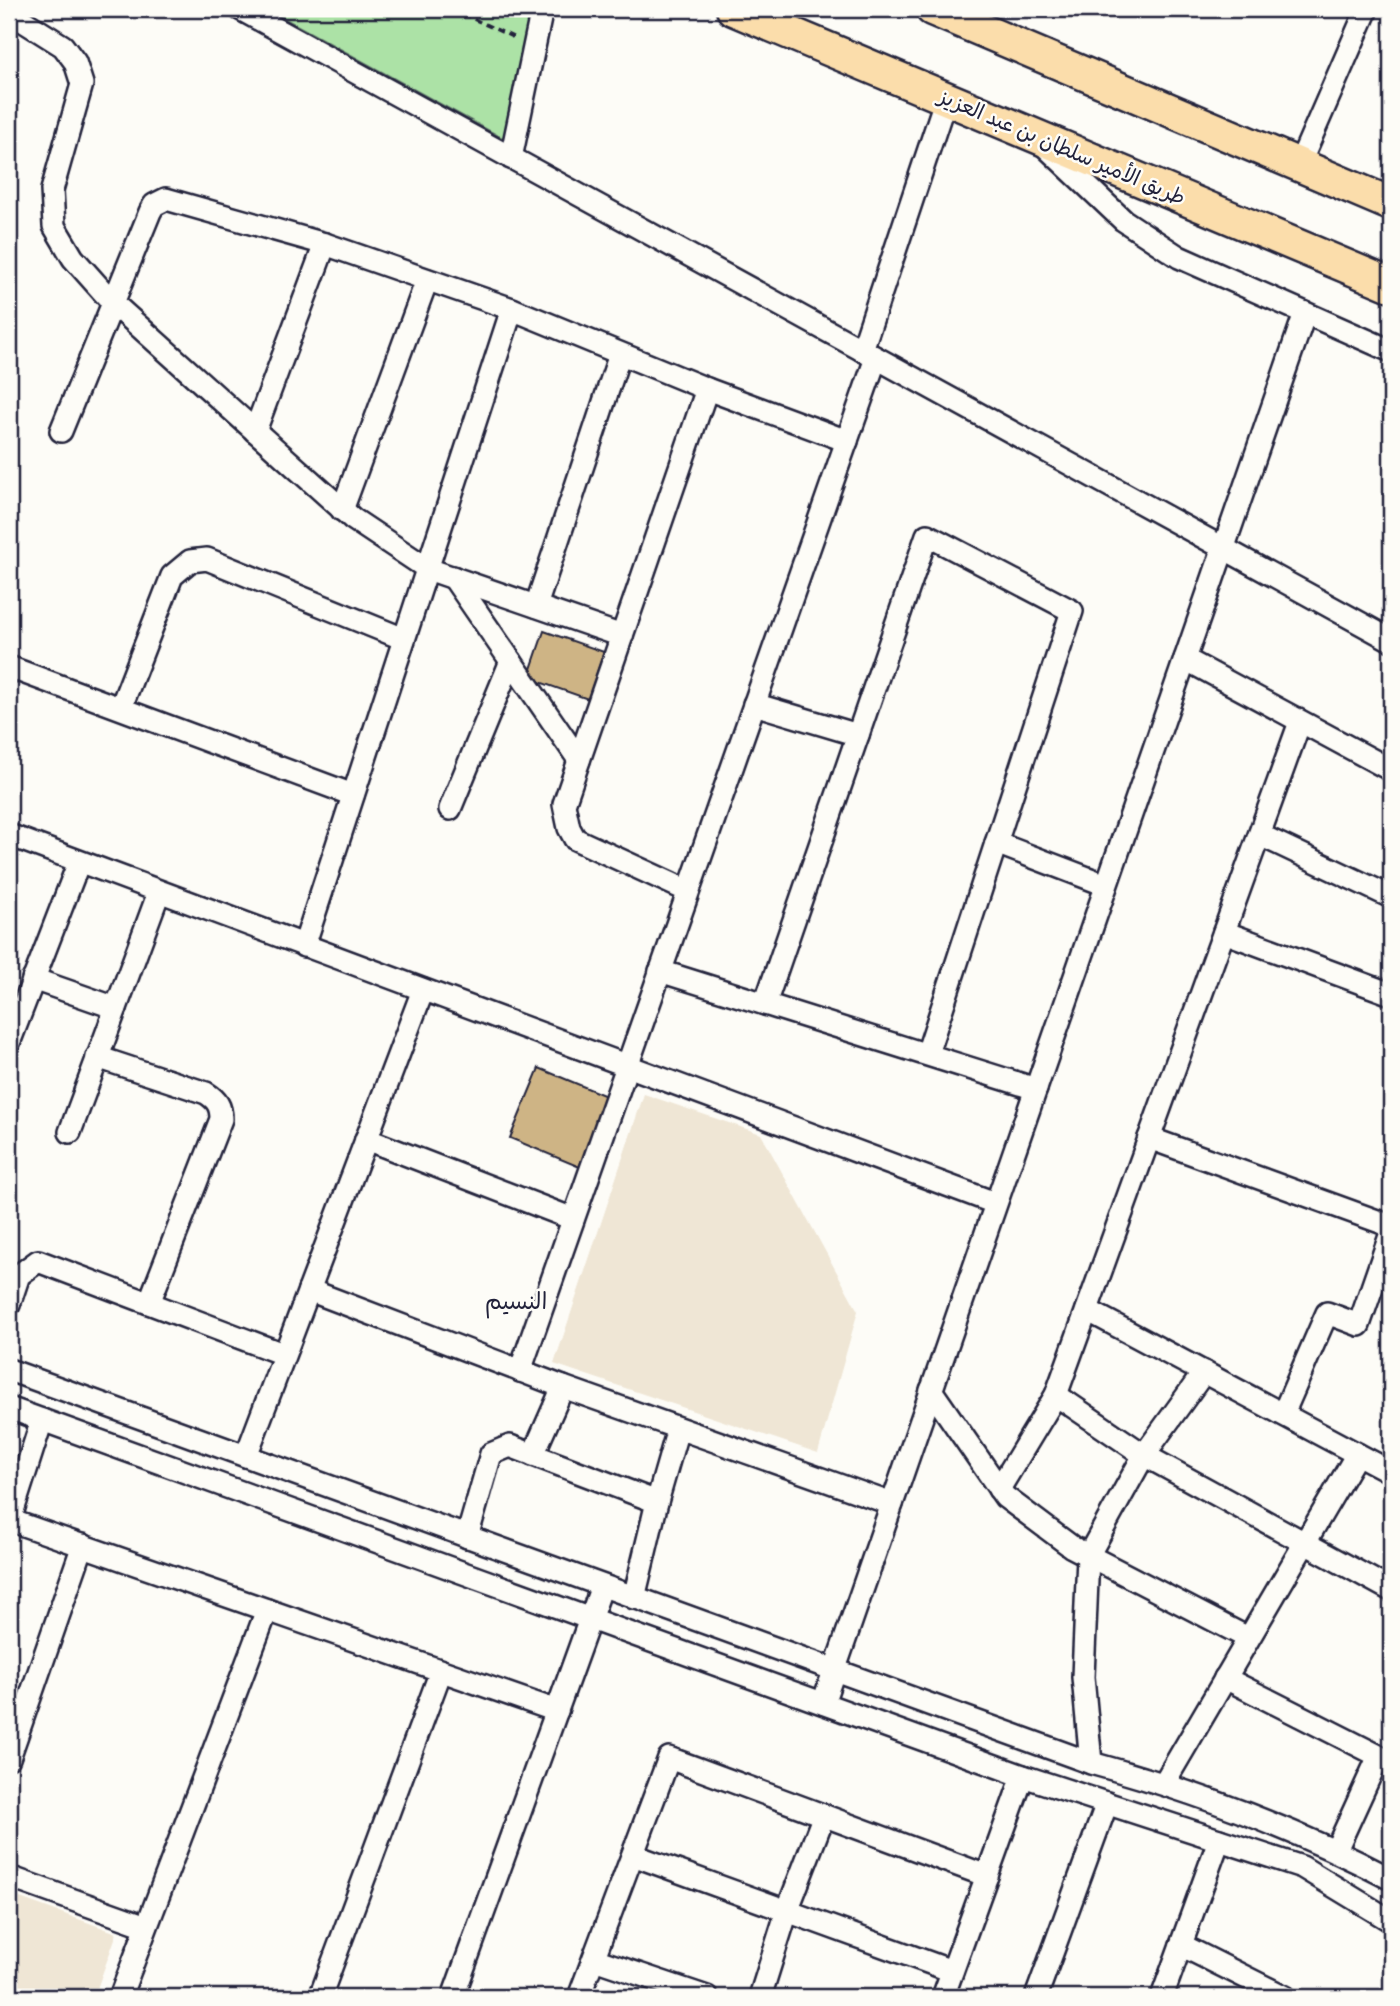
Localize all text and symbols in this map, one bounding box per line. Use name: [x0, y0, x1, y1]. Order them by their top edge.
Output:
street label: طريق الأمير سلطان بن عبد العزيز: [933, 81, 1190, 211]
district label: النسيم: [485, 1286, 547, 1319]

